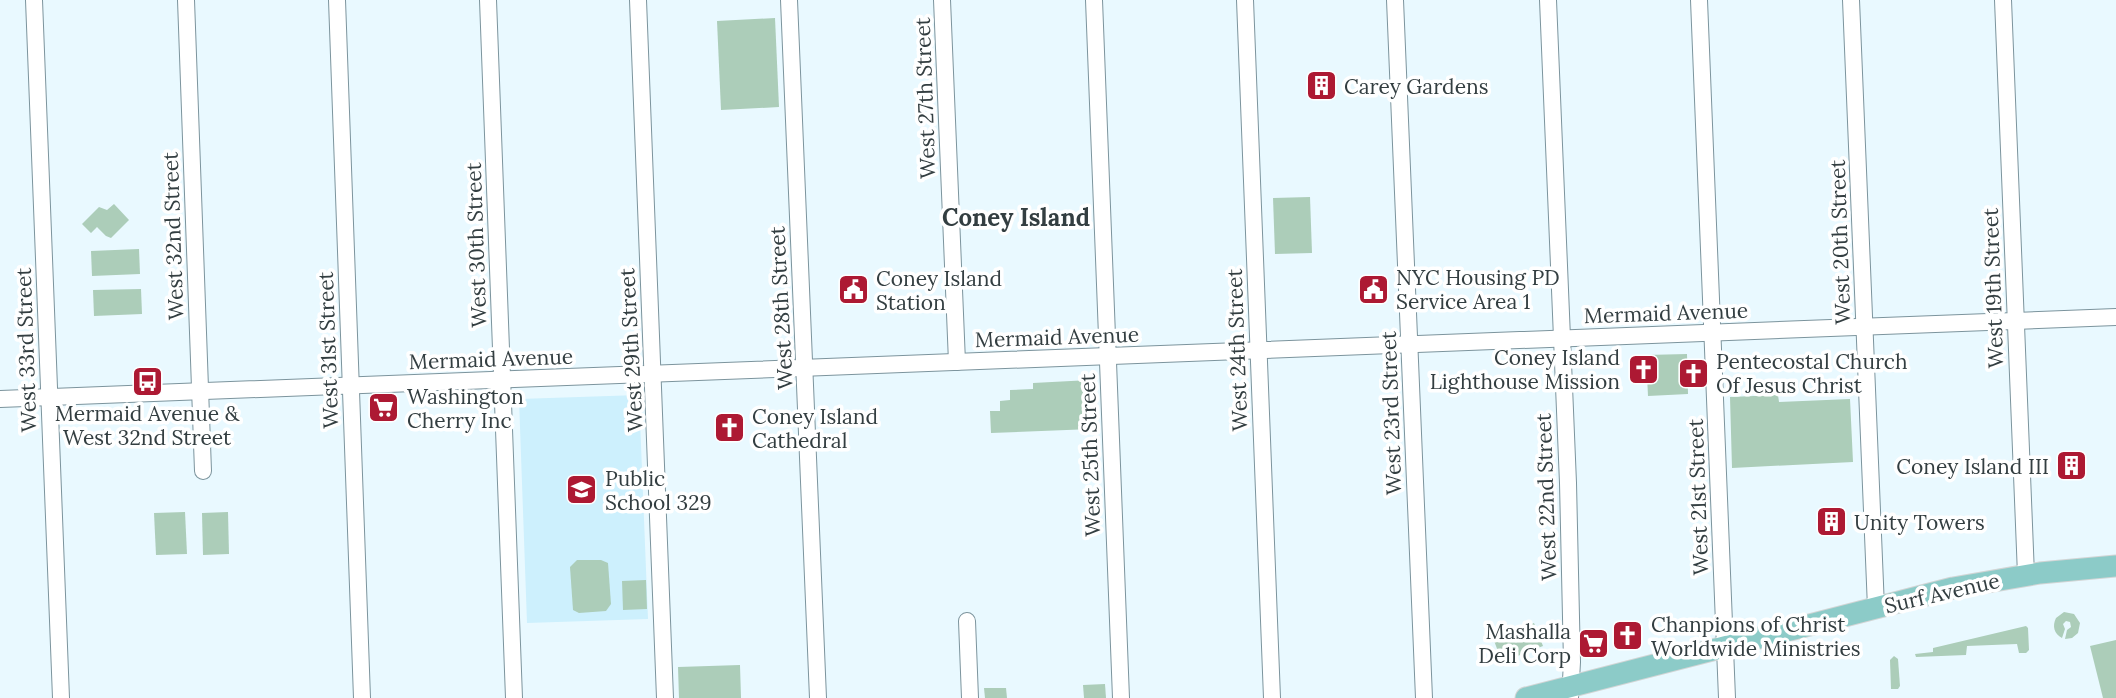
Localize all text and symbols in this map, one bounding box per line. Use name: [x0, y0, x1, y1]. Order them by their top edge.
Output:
street label: West 27th Street: [909, 16, 941, 179]
building icon: Carey Gardens: [1304, 69, 1338, 103]
place label: Carey Gardens: [1344, 73, 1489, 100]
street label: West 32nd Street: [157, 151, 189, 321]
street label: West 20th Street: [1824, 158, 1856, 325]
street label: West 30th Street: [460, 161, 492, 328]
district label: Coney Island: [942, 202, 1090, 233]
street label: West 19th Street: [1977, 207, 2009, 369]
street label: West 28th Street: [763, 225, 799, 390]
place label: NYC Housing PD Service Area 1: [1396, 264, 1560, 315]
place label: Coney Island Station: [876, 265, 1002, 316]
street label: West 33rd Street: [10, 266, 42, 433]
street label: West 29th Street: [613, 267, 649, 433]
street label: West 24th Street: [1221, 267, 1253, 432]
street label: West 31st Street: [312, 270, 344, 429]
public building icon: NYC Housing PD Service Area 1: [1356, 272, 1390, 306]
public building icon: Coney Island Station: [836, 273, 870, 307]
street label: Mermaid Avenue: [1583, 297, 1749, 329]
street label: Mermaid Avenue: [974, 321, 1140, 353]
street label: West 23rd Street: [1375, 330, 1407, 495]
street label: Mermaid Avenue: [408, 343, 574, 375]
place label: Coney Island Lighthouse Mission: [1430, 344, 1620, 395]
place label: Pentecostal Church Of Jesus Christ: [1716, 348, 1908, 399]
church icon: Coney Island Lighthouse Mission: [1626, 352, 1660, 386]
church icon: Pentecostal Church Of Jesus Christ: [1676, 356, 1710, 390]
bus stop icon: Mermaid Avenue & West 32nd Street: [130, 364, 164, 398]
street label: West 25th Street: [1074, 372, 1106, 537]
place label: Washington Cherry Inc: [407, 383, 524, 434]
supermarket icon: Washington Cherry Inc: [367, 391, 401, 425]
place label: Mermaid Avenue & West 32nd Street: [55, 400, 240, 451]
place label: Coney Island Cathedral: [752, 403, 878, 454]
church icon: Coney Island Cathedral: [712, 411, 746, 445]
street label: West 22nd Street: [1530, 412, 1562, 581]
street label: West 21st Street: [1682, 417, 1714, 576]
building icon: Coney Island III: [2055, 449, 2089, 483]
place label: Coney Island III: [1896, 453, 2049, 480]
place label: Public School 329: [605, 465, 712, 516]
school or university icon: Public School 329: [565, 473, 599, 507]
building icon: Unity Towers: [1814, 505, 1848, 539]
place label: Unity Towers: [1854, 509, 1985, 536]
street label: Surf Avenue: [1882, 567, 2002, 619]
place label: Chanpions of Christ Worldwide Ministries: [1651, 611, 1861, 662]
place label: Mashalla Deli Corp: [1478, 618, 1571, 669]
church icon: Chanpions of Christ Worldwide Ministries: [1611, 619, 1645, 653]
supermarket icon: Mashalla Deli Corp: [1577, 626, 1611, 660]

